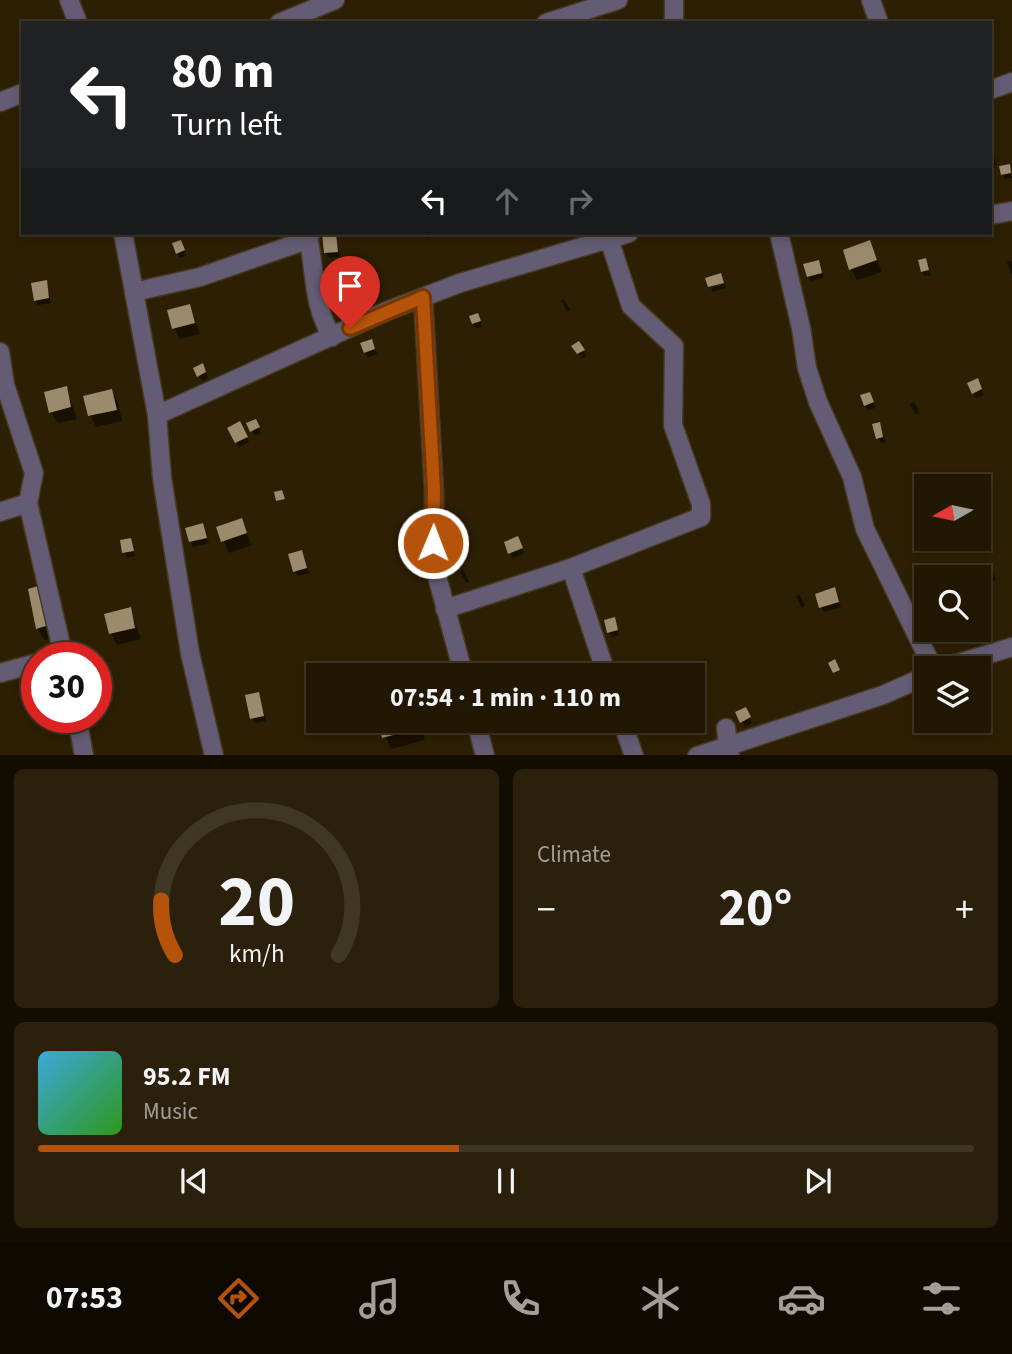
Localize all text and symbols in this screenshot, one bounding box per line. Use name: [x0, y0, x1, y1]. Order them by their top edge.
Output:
text: 80 m: [171, 37, 275, 107]
icon: left: [56, 49, 147, 140]
text: Turn left: [171, 102, 282, 148]
icon: left: [415, 182, 453, 220]
icon: ahead: [488, 182, 526, 220]
icon: right: [561, 182, 599, 220]
pin: [320, 256, 380, 328]
icon: arrive: [331, 267, 369, 305]
north arrow: [914, 474, 990, 551]
map controls: [914, 474, 991, 733]
position arrow: [396, 506, 470, 580]
button: search: [914, 565, 991, 642]
speed limit sign: 30: [21, 642, 112, 733]
button: layers: [914, 656, 991, 733]
text: 07:54 · 1 min · 110 m: [390, 679, 621, 716]
text: Climate: [537, 838, 611, 871]
text: 20: [218, 850, 295, 954]
text: 20°: [719, 872, 792, 946]
text: −: [537, 883, 556, 937]
text: +: [955, 883, 974, 937]
text: km/h: [229, 935, 284, 971]
text: 95.2 FM: [143, 1058, 231, 1095]
text: Music: [143, 1095, 198, 1128]
icon: previous: [175, 1162, 213, 1200]
icon: pause: [487, 1162, 525, 1200]
icon: next: [799, 1162, 837, 1200]
icon: directions: [214, 1274, 263, 1323]
icon: music: [355, 1274, 404, 1323]
icon: phone: [496, 1274, 545, 1323]
icon: climate: [636, 1274, 685, 1323]
icon: car: [777, 1274, 826, 1323]
icon: filters: [917, 1274, 966, 1323]
text: 07:53: [46, 1275, 123, 1321]

